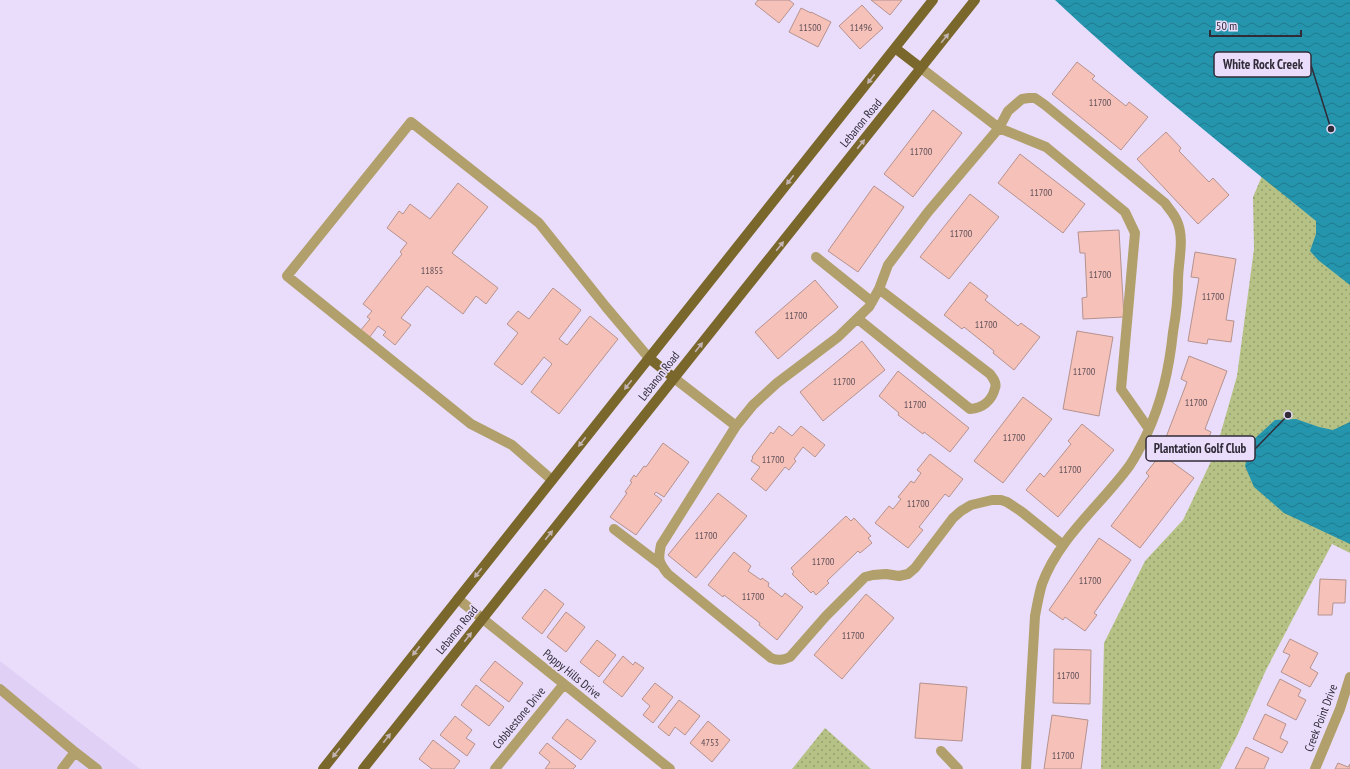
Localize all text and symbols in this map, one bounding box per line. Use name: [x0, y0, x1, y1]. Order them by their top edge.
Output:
scale bar: [1210, 12, 1301, 38]
text: 50 m: [1216, 18, 1237, 33]
house number: 11500: [799, 21, 822, 34]
house number: 11496: [850, 21, 873, 34]
one-way arrow: [941, 32, 949, 43]
callout: White Rock Creek: [1214, 52, 1311, 77]
text: White Rock Creek: [1222, 56, 1304, 73]
one-way arrow: [867, 73, 875, 84]
street label: Lebanon Road: [836, 95, 885, 150]
house number: 11700: [1089, 96, 1112, 109]
one-way arrow: [856, 138, 865, 149]
house number: 11700: [910, 145, 933, 158]
one-way arrow: [786, 175, 794, 186]
house number: 11700: [1030, 186, 1053, 199]
house number: 11700: [950, 227, 973, 240]
one-way arrow: [775, 240, 784, 251]
house number: 11855: [421, 264, 443, 277]
house number: 11700: [1089, 268, 1112, 281]
house number: 11700: [1202, 290, 1225, 303]
house number: 11700: [785, 309, 808, 322]
house number: 11700: [975, 318, 998, 331]
one-way arrow: [694, 342, 703, 353]
street label: Lebanon Road: [635, 348, 682, 403]
house number: 11700: [1073, 365, 1096, 378]
house number: 11700: [833, 375, 856, 388]
one-way arrow: [624, 379, 632, 390]
house number: 11700: [1185, 396, 1208, 409]
house number: 11700: [904, 398, 927, 411]
house number: 11700: [1003, 431, 1026, 444]
callout: Plantation Golf Club: [1146, 436, 1255, 461]
one-way arrow: [578, 437, 587, 448]
text: Plantation Golf Club: [1154, 440, 1247, 457]
house number: 11700: [762, 453, 785, 466]
house number: 11700: [1059, 463, 1082, 476]
house number: 11700: [907, 497, 930, 510]
house number: 11700: [695, 529, 718, 542]
one-way arrow: [545, 530, 554, 541]
house number: 11700: [812, 555, 835, 568]
one-way arrow: [474, 568, 483, 579]
house number: 11700: [1079, 574, 1102, 587]
house number: 11700: [742, 590, 765, 603]
street label: Lebanon Road: [432, 602, 481, 657]
house number: 11700: [842, 629, 865, 642]
one-way arrow: [464, 631, 473, 642]
one-way arrow: [412, 646, 421, 657]
street label: Poppy Hills Drive: [540, 646, 604, 702]
house number: 11700: [1057, 669, 1080, 682]
street label: Creek Point Drive: [1301, 682, 1340, 754]
street label: Cobblestone Drive: [489, 684, 548, 752]
one-way arrow: [383, 733, 392, 744]
house number: 4753: [701, 736, 719, 749]
one-way arrow: [331, 748, 340, 759]
house number: 11700: [1052, 749, 1075, 762]

